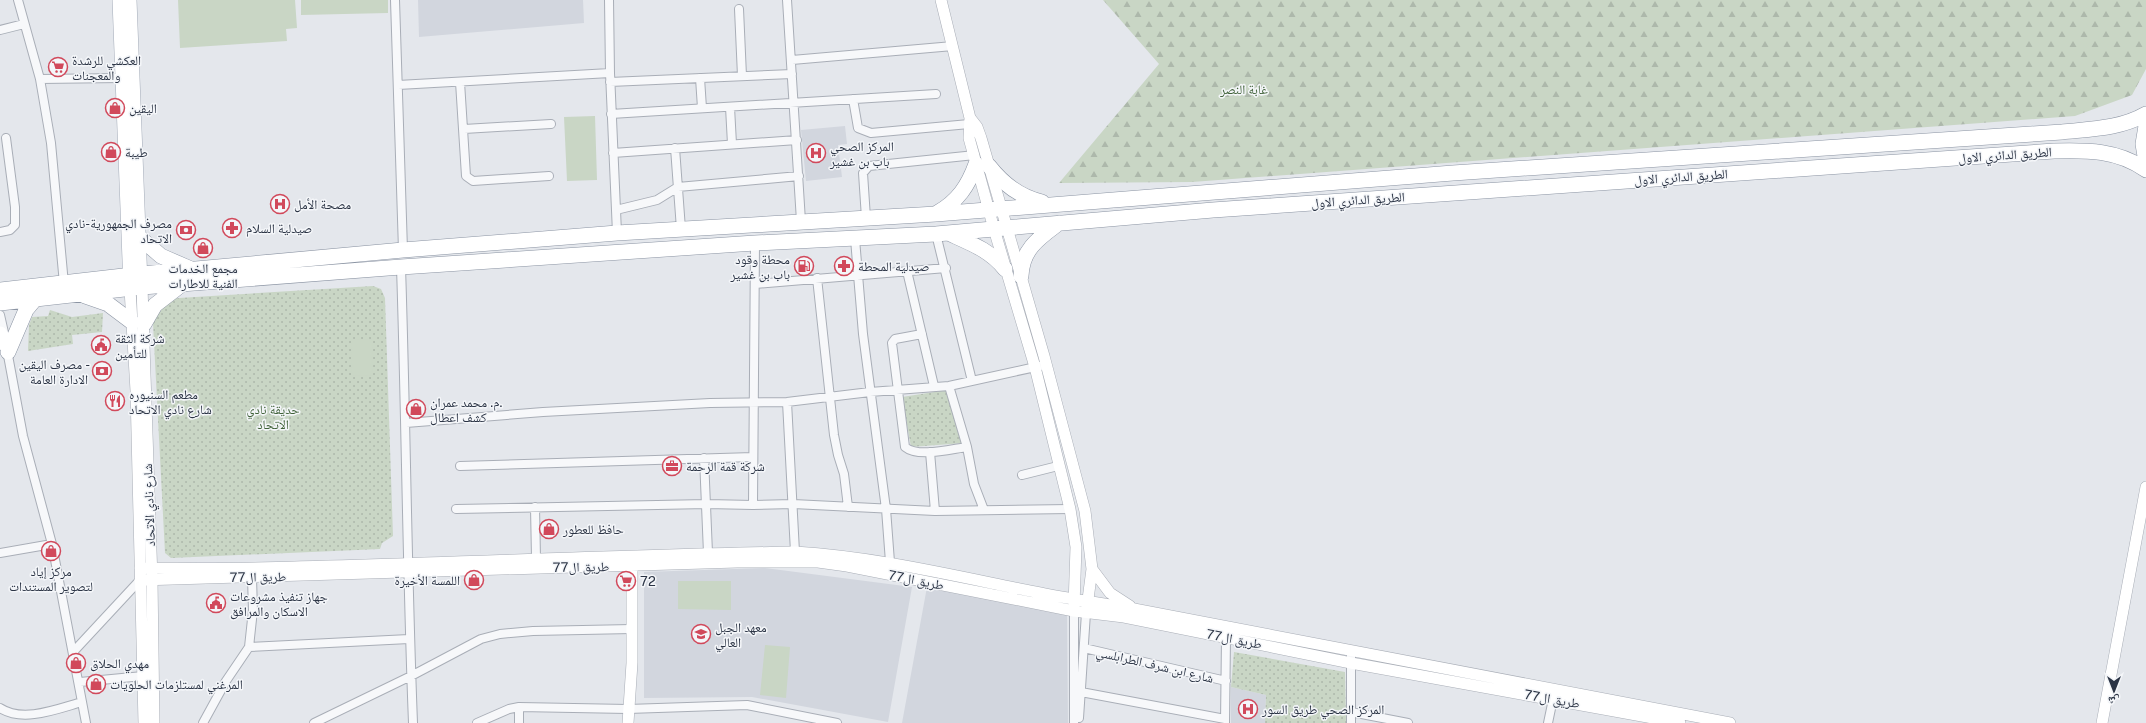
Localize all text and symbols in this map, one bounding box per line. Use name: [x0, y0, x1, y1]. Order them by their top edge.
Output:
place label: العكشي للرشدة والمعجنات: [72, 53, 141, 84]
supermarket icon: العكشي للرشدة والمعجنات: [47, 56, 69, 78]
park label: غابة النصر: [1219, 82, 1268, 98]
shop icon: اليقين: [104, 97, 126, 119]
place label: اليقين: [129, 101, 157, 117]
place label: المركز الصحي باب بن غشير: [829, 139, 894, 170]
shop icon: طيبة: [100, 141, 122, 163]
hospital icon: المركز الصحي باب بن غشير: [805, 142, 827, 164]
street label: الطريق الدائري الاول: [1958, 144, 2053, 169]
place label: طيبة: [125, 145, 148, 160]
street label: الطريق الدائري الاول: [1634, 166, 1729, 191]
street label: الطريق الدائري الاول: [1311, 189, 1406, 214]
hospital icon: مصحة الأمل: [269, 193, 291, 215]
place label: مصحة الأمل: [294, 197, 351, 213]
place label: مصرف الجمهورية-نادي الاتحاد: [65, 216, 172, 246]
pharmacy icon: صيدلية السلام: [221, 217, 243, 239]
bank icon: مصرف الجمهورية-نادي الاتحاد: [175, 219, 197, 241]
place label: صيدلية السلام: [246, 221, 312, 237]
shop icon: مجمع الخدمات الفنية للاطارات: [192, 237, 214, 259]
place label: محطة وقود باب بن غشير: [729, 252, 790, 283]
fuel station icon: محطة وقود باب بن غشير: [793, 255, 815, 277]
pharmacy icon: صيدلية المحطة: [833, 255, 855, 277]
place label: صيدلية المحطة: [858, 259, 929, 274]
place label: مجمع الخدمات الفنية للاطارات: [168, 261, 238, 292]
place label: شركة الثقة للتأمين: [115, 331, 165, 362]
public building icon: شركة الثقة للتأمين: [90, 334, 112, 356]
place label: مصرف اليقين - الادارة العامة: [19, 357, 90, 388]
bank icon: مصرف اليقين - الادارة العامة: [91, 360, 113, 382]
place label: مطعم السنيوره شارع نادي الاتحاد: [129, 387, 212, 420]
restaurant icon: مطعم السنيوره شارع نادي الاتحاد: [104, 390, 126, 412]
place label: م. محمد عمران. كشف اعطال: [430, 395, 503, 426]
shop icon: م. محمد عمران. كشف اعطال: [405, 398, 427, 420]
park label: حديقة نادي الاتحاد: [246, 402, 300, 432]
office icon: شركة قمة الرحمة: [661, 455, 683, 477]
place label: شركة قمة الرحمة: [686, 459, 765, 475]
street label: شارع نادي الاتحاد: [140, 463, 161, 547]
shop icon: حافظ للعطور: [538, 518, 560, 540]
place label: حافظ للعطور: [562, 522, 624, 538]
shop icon: مركز إياد لتصوير المستندات: [40, 540, 62, 562]
street label: طريق ال77: [553, 559, 609, 576]
place label: مركز إياد لتصوير المستندات: [9, 564, 93, 595]
street label: طريق ال77: [887, 567, 945, 594]
street label: طريق ال77: [230, 569, 286, 586]
shop icon: اللمسة الأخيرة: [463, 569, 485, 591]
supermarket icon: 72: [615, 570, 637, 592]
place label: اللمسة الأخيرة: [395, 573, 460, 589]
place label: 72: [640, 574, 656, 589]
place label: جهاز تنفيذ مشروعات الاسكان والمرافق: [230, 589, 328, 620]
public building icon: جهاز تنفيذ مشروعات الاسكان والمرافق: [205, 592, 227, 614]
place label: معهد الجبل العالي: [715, 620, 767, 653]
school or university icon: معهد الجبل العالي: [690, 623, 712, 645]
street label: طريق ال77: [1205, 626, 1263, 653]
street label: شارع ابن شرف الطرابلسي: [1094, 644, 1215, 689]
shop icon: مهدي الحلاق: [65, 652, 87, 674]
place label: مهدي الحلاق: [90, 656, 149, 674]
north arrow: [2094, 671, 2134, 711]
shop icon: المرغني لمستلزمات الحلويات: [85, 673, 107, 695]
place label: المرغني لمستلزمات الحلويات: [110, 677, 243, 695]
street label: طريق ال77: [1523, 687, 1581, 712]
text: ش: [2108, 693, 2120, 707]
hospital icon: المركز الصحي طريق السور: [1237, 698, 1259, 720]
place label: المركز الصحي طريق السور: [1261, 702, 1384, 720]

